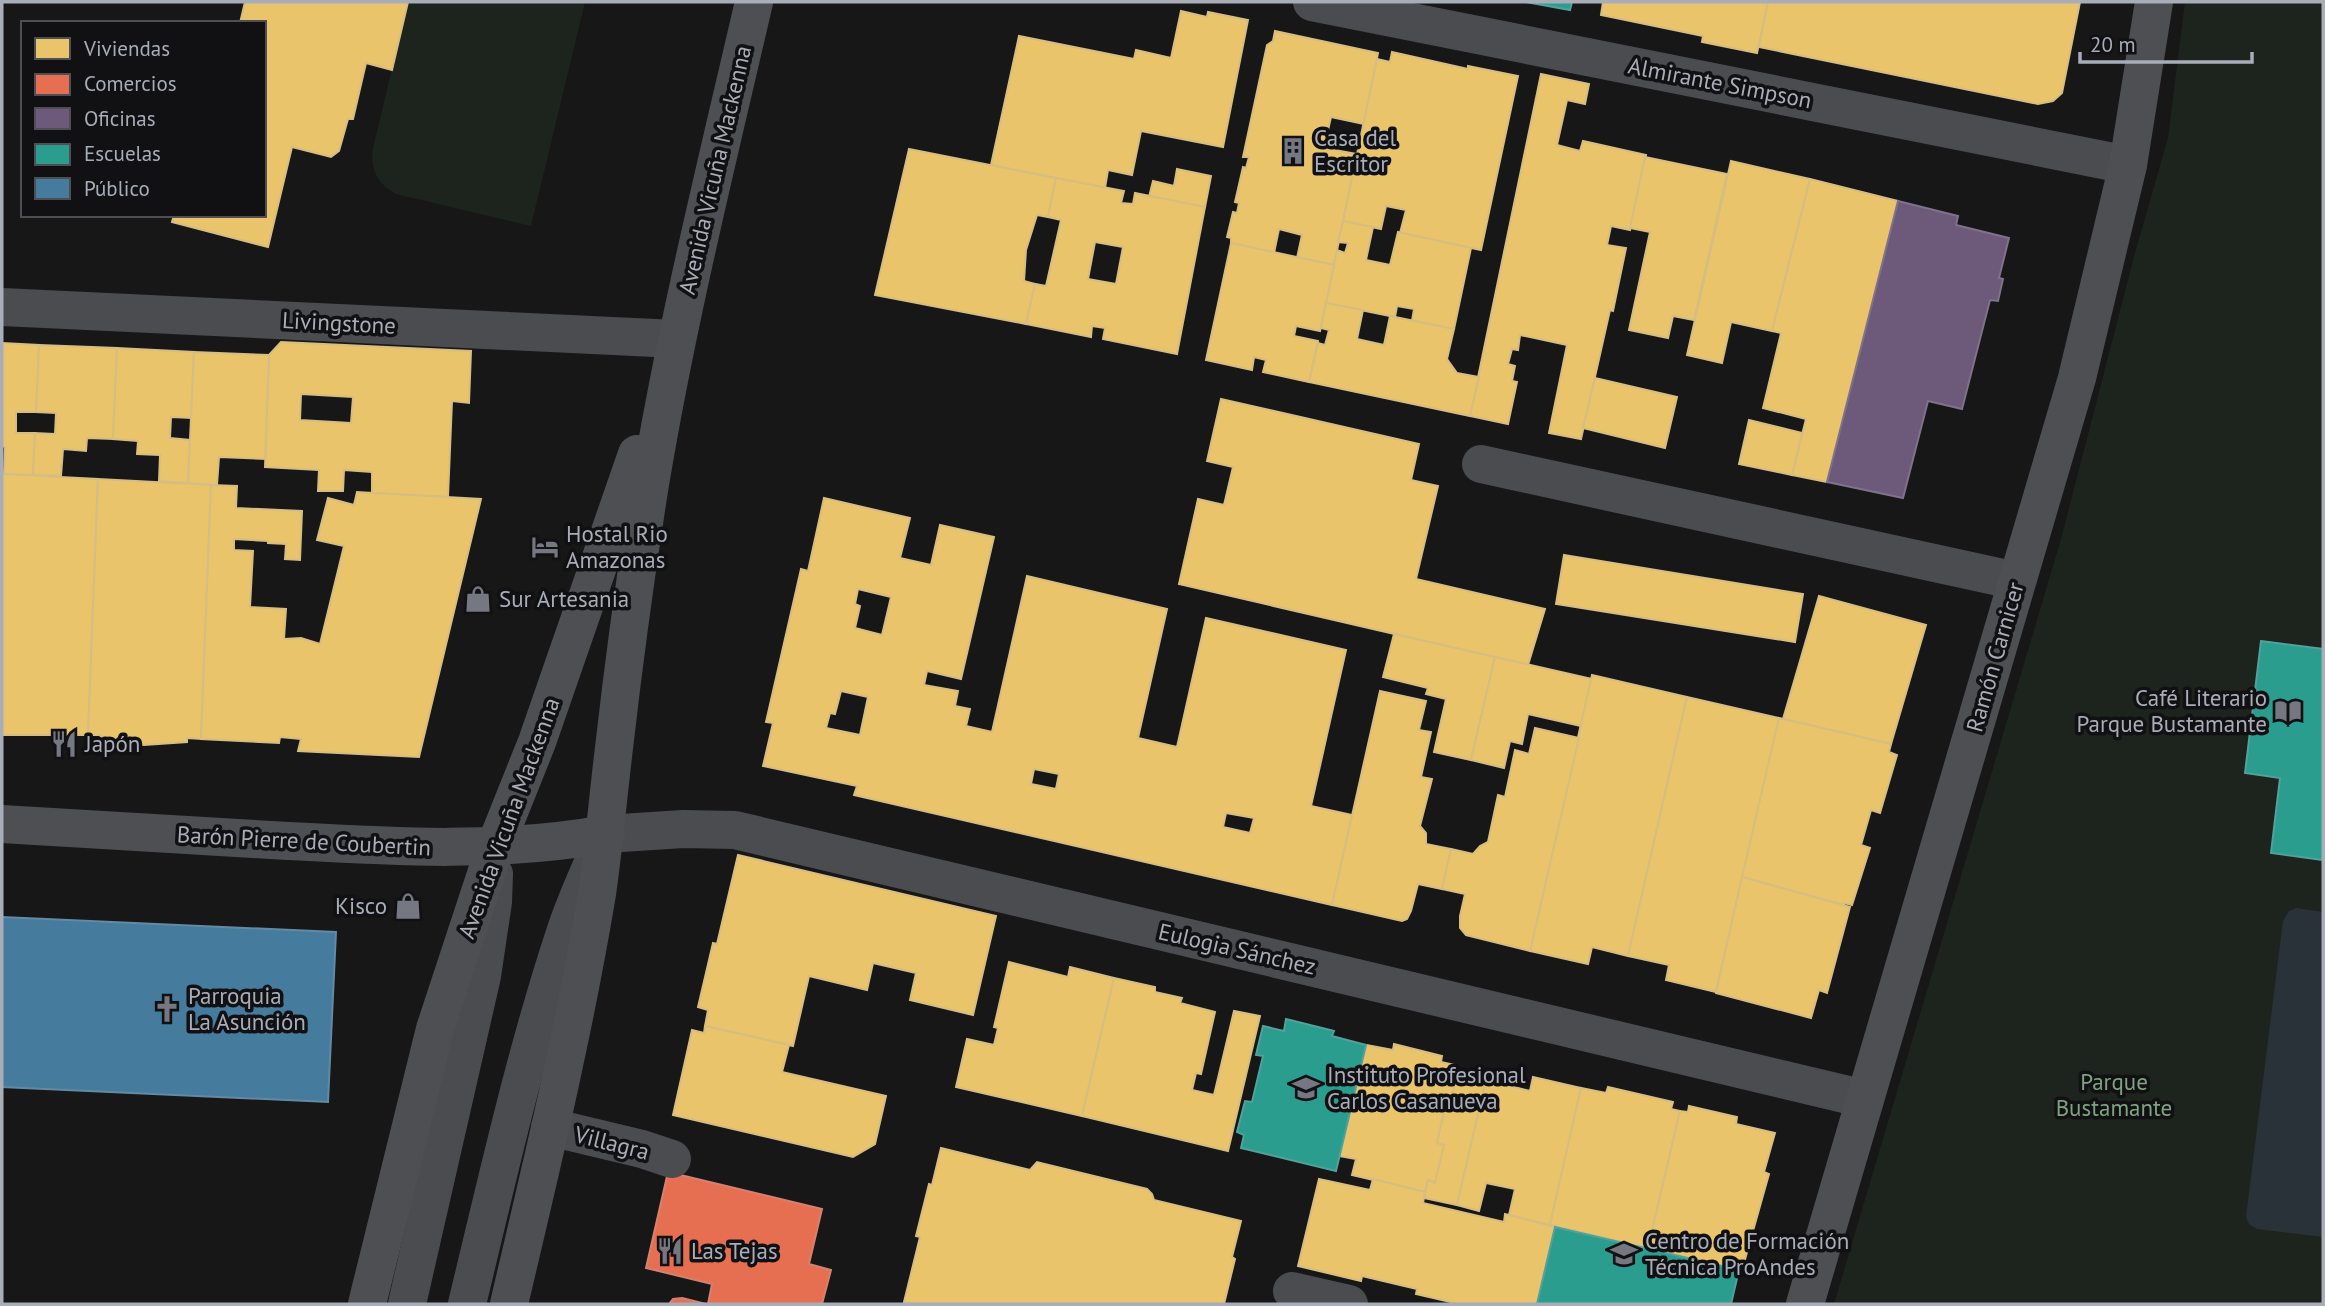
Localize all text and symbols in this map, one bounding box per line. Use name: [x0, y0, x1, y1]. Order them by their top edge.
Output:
legend: [21, 21, 266, 217]
scale bar: [2080, 21, 2252, 65]
text: 20 m: [2090, 31, 2136, 58]
text: Viviendas: [83, 35, 170, 62]
street label: Avenida Vicuña Mackenna: [672, 43, 757, 297]
street label: Almirante Simpson: [1626, 51, 1814, 115]
text: Comercios: [84, 70, 177, 97]
text: Oficinas: [84, 105, 156, 132]
place label: Casa del Escritor: [1314, 123, 1396, 178]
building icon: Casa del Escritor: [1278, 136, 1308, 166]
text: Escuelas: [84, 140, 161, 167]
text: Público: [84, 175, 150, 202]
street label: Livingstone: [281, 305, 397, 340]
place label: Hostal Rio Amazonas: [566, 519, 668, 574]
hotel icon: Hostal Rio Amazonas: [530, 532, 560, 562]
street label: Ramón Carnicer: [1959, 578, 2030, 735]
shop icon: Sur Artesania: [463, 584, 493, 614]
place label: Sur Artesania: [499, 584, 629, 613]
place label: Café Literario Parque Bustamante: [2077, 683, 2267, 738]
street label: Avenida Vicuña Mackenna: [451, 693, 566, 942]
library icon: Café Literario Parque Bustamante: [2273, 696, 2303, 726]
restaurant icon: Japón: [49, 729, 79, 759]
place label: Japón: [84, 729, 140, 758]
street label: Barón Pierre de Coubertin: [176, 819, 432, 862]
place label: Kisco: [335, 891, 387, 920]
shop icon: Kisco: [393, 891, 423, 921]
street label: Eulogia Sánchez: [1156, 916, 1319, 981]
place label: Parroquia La Asunción: [188, 981, 306, 1036]
church icon: Parroquia La Asunción: [152, 994, 182, 1024]
place label: Instituto Profesional Carlos Casanueva: [1327, 1060, 1526, 1115]
park label: Parque Bustamante: [2056, 1067, 2172, 1122]
school or university icon: Instituto Profesional Carlos Casanueva: [1291, 1073, 1321, 1103]
street label: Villagra: [571, 1119, 652, 1166]
place label: Centro de Formación Técnica ProAndes: [1645, 1226, 1849, 1281]
restaurant icon: Las Tejas: [655, 1236, 685, 1266]
place label: Las Tejas: [691, 1236, 778, 1265]
school or university icon: Centro de Formación Técnica ProAndes: [1609, 1239, 1639, 1269]

